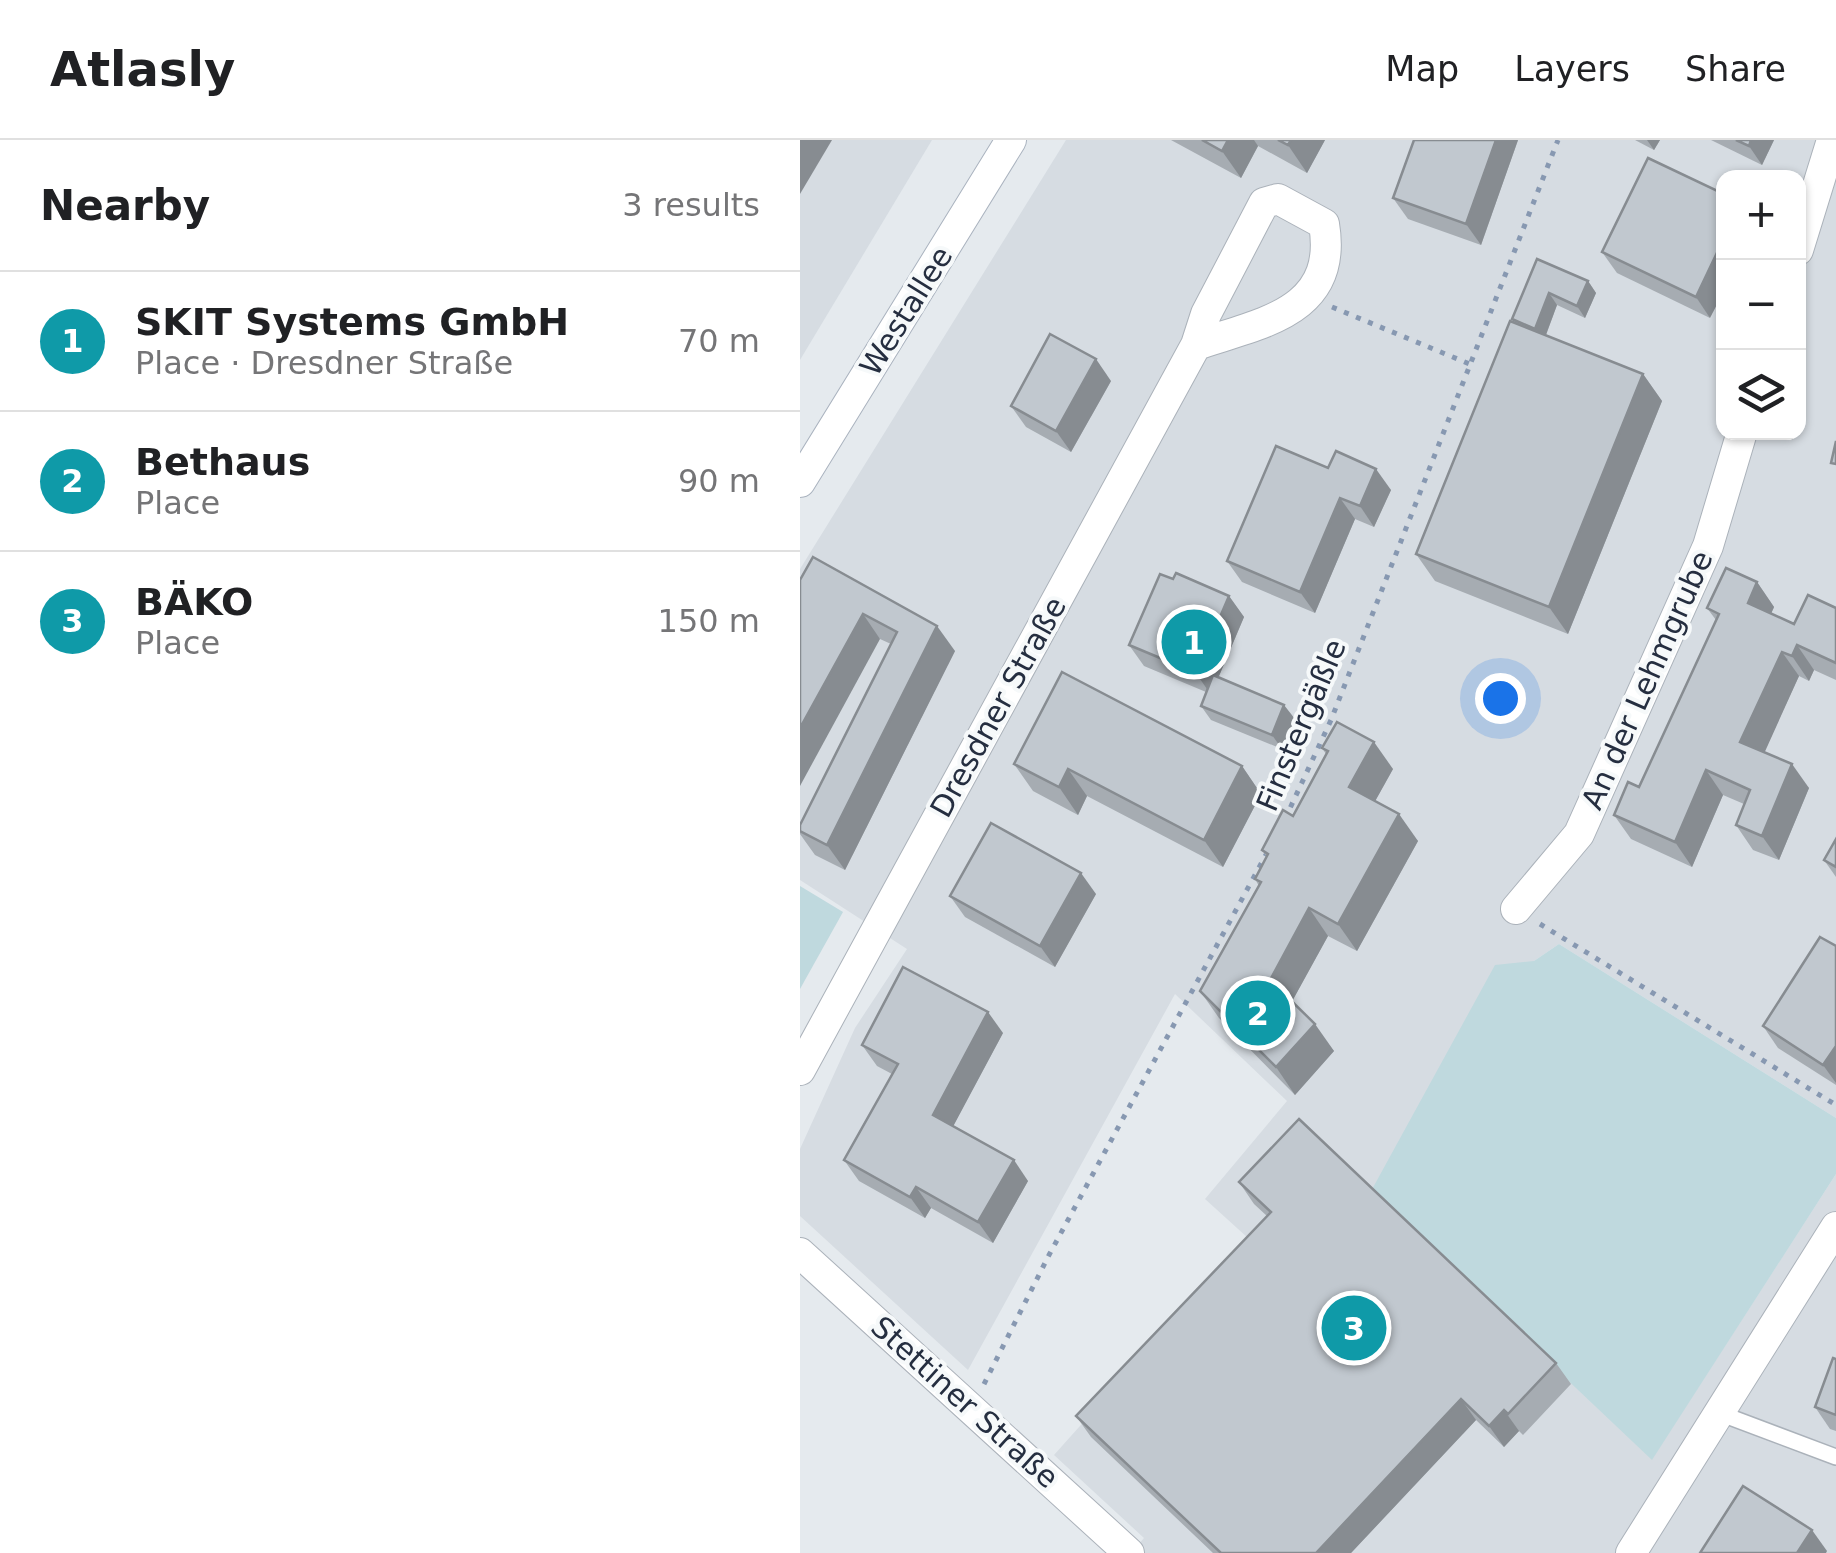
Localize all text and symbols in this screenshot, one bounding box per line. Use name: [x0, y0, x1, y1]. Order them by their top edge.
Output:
text: Atlasly: [50, 41, 235, 97]
text: Map: [1385, 49, 1459, 89]
text: Layers: [1514, 49, 1630, 89]
text: Share: [1685, 49, 1786, 89]
map controls: [1716, 170, 1806, 440]
button: +: [1716, 170, 1806, 260]
text: Nearby: [40, 181, 210, 230]
text: 3 results: [622, 186, 760, 224]
street label: Westallee: [853, 240, 959, 382]
button: −: [1716, 260, 1806, 350]
text: SKIT Systems GmbH: [135, 300, 569, 344]
text: 1: [61, 322, 84, 360]
text: 70 m: [678, 322, 760, 360]
text: Place · Dresdner Straße: [135, 344, 513, 382]
button: layers: [1716, 350, 1806, 440]
text: Bethaus: [135, 440, 310, 484]
text: 2: [61, 462, 84, 500]
text: 90 m: [678, 462, 760, 500]
text: Place: [135, 484, 220, 522]
street label: An der Lehmgrube: [1574, 545, 1720, 815]
text: BÄKO: [135, 580, 253, 624]
street label: Dresdner Straße: [923, 591, 1073, 823]
text: 3: [61, 602, 84, 640]
text: 150 m: [658, 602, 760, 640]
pin: 1: [1162, 604, 1226, 680]
text: Place: [135, 624, 220, 662]
street label: Finstergäßle: [1249, 634, 1353, 816]
your location: [1475, 673, 1526, 724]
pin: 2: [1226, 976, 1290, 1050]
pin: 3: [1322, 1290, 1386, 1366]
street label: Stettiner Straße: [864, 1309, 1066, 1495]

